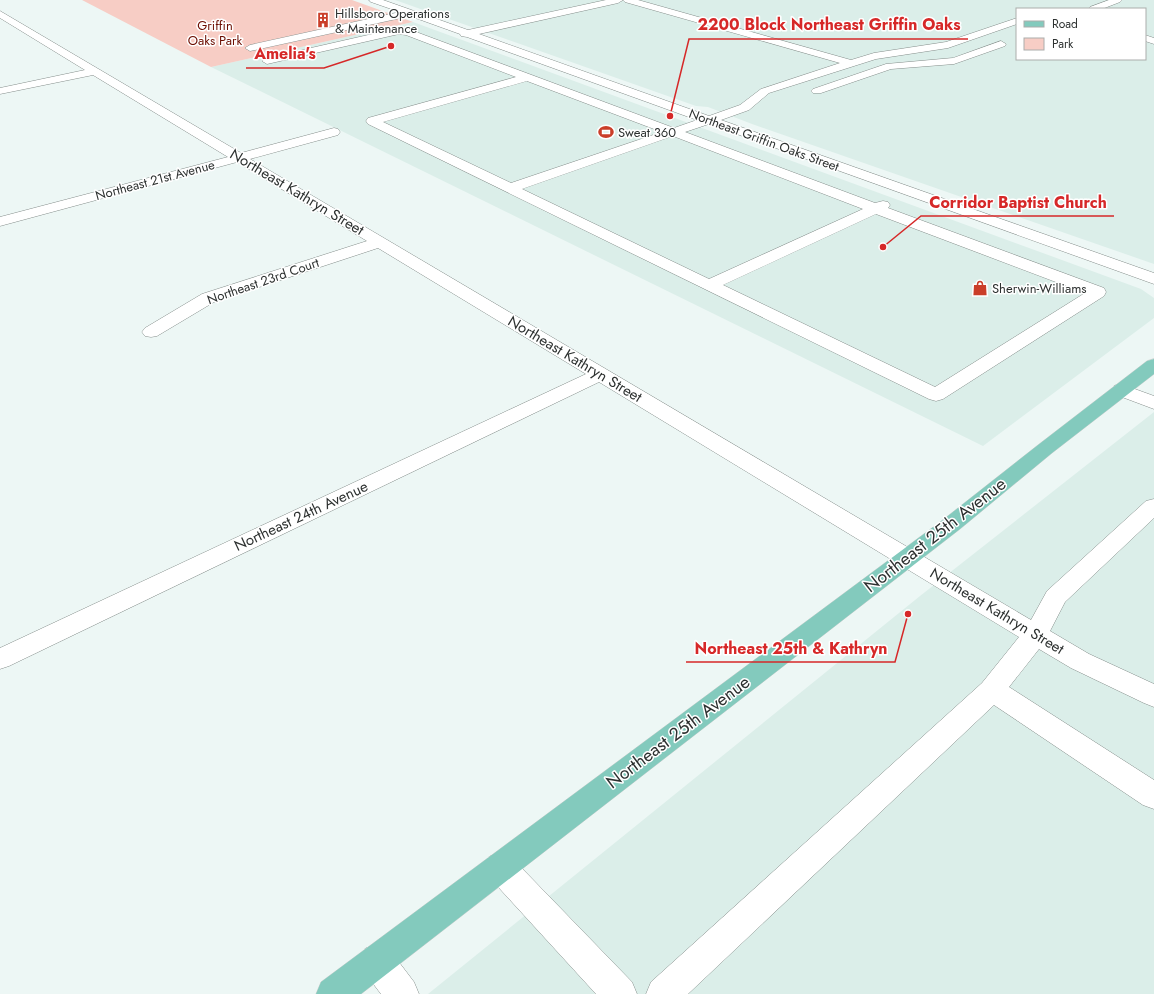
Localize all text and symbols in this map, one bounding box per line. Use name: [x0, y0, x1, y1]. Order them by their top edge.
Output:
place label: Hillsboro Operations & Maintenance: [335, 4, 449, 38]
legend: [1016, 8, 1146, 60]
building icon: Hillsboro Operations & Maintenance: [314, 11, 332, 29]
callout: 2200 Block Northeast Griffin Oaks: [689, 11, 968, 39]
text: 2200 Block Northeast Griffin Oaks: [698, 13, 960, 36]
text: Road: [1052, 15, 1078, 33]
park label: Griffin Oaks Park: [188, 16, 243, 50]
text: Park: [1052, 35, 1074, 53]
callout: Amelia's: [246, 40, 324, 68]
text: Amelia's: [253, 42, 316, 65]
street label: Northeast Griffin Oaks Street: [686, 104, 843, 176]
sports icon: Sweat 360: [597, 123, 615, 141]
place label: Sweat 360: [618, 123, 676, 142]
street label: Northeast Kathryn Street: [226, 143, 369, 241]
street label: Northeast 21st Avenue: [93, 155, 217, 205]
callout: Corridor Baptist Church: [921, 188, 1114, 216]
text: Corridor Baptist Church: [929, 191, 1107, 214]
street label: Northeast 23rd Court: [204, 253, 322, 309]
shop icon: Sherwin-Williams: [971, 279, 989, 297]
place label: Sherwin-Williams: [992, 279, 1087, 298]
street label: Northeast Kathryn Street: [504, 310, 647, 408]
street label: Northeast 25th Avenue: [858, 471, 1012, 599]
street label: Northeast 24th Avenue: [230, 475, 372, 557]
street label: Northeast Kathryn Street: [926, 562, 1069, 660]
callout: Northeast 25th & Kathryn: [686, 634, 895, 662]
text: Northeast 25th & Kathryn: [694, 637, 888, 660]
street label: Northeast 25th Avenue: [601, 669, 755, 795]

